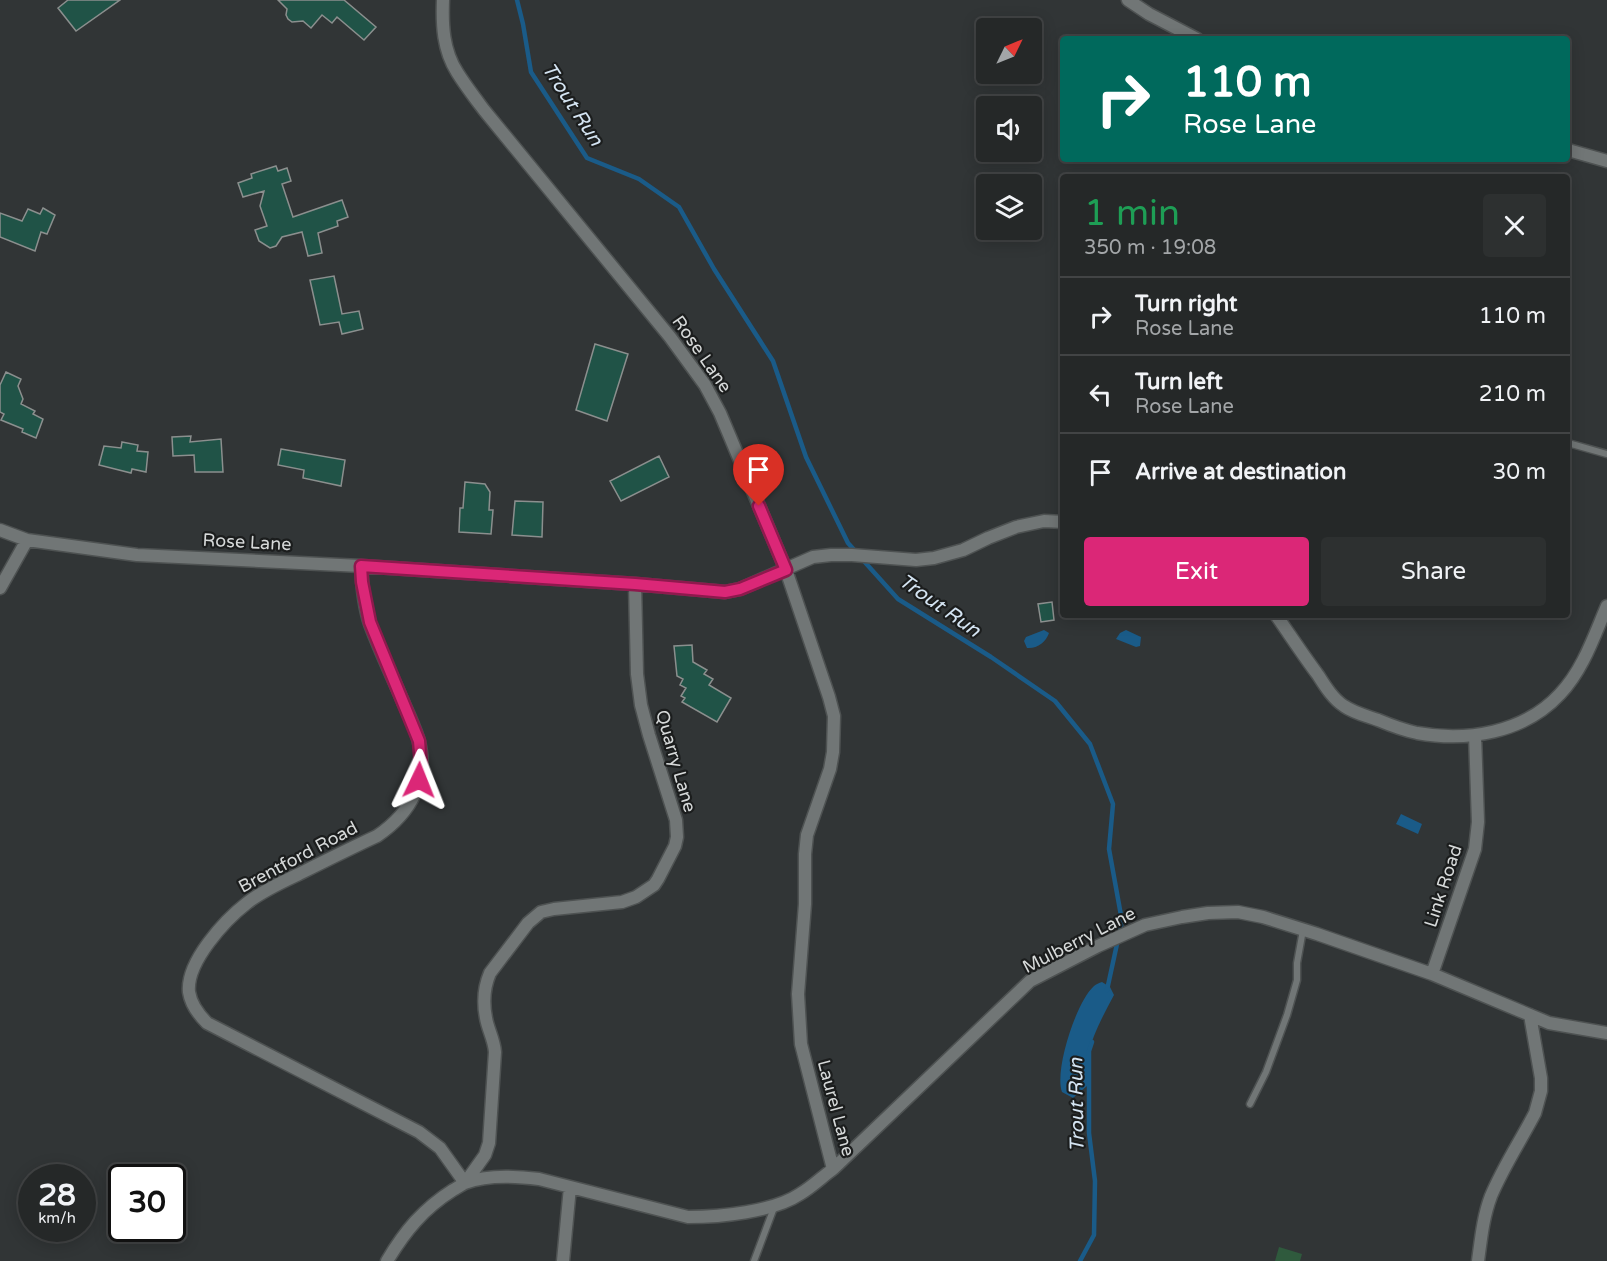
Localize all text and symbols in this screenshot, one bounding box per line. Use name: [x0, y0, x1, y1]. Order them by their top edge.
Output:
north arrow: [976, 18, 1042, 84]
map controls: [976, 18, 1042, 240]
text: 110 m: [1183, 57, 1312, 108]
water label: Trout Run: [536, 59, 608, 151]
icon: right: [1084, 60, 1162, 138]
button: sound: [976, 96, 1042, 162]
text: Rose Lane: [1183, 108, 1316, 141]
button: layers: [976, 174, 1042, 240]
text: 1 min: [1084, 192, 1180, 235]
button: close: [1483, 194, 1546, 257]
text: 350 m · 19:08: [1084, 236, 1216, 260]
text: Turn right: [1135, 291, 1237, 317]
icon: right: [1084, 300, 1117, 333]
text: 110 m: [1479, 303, 1546, 329]
street label: Rose Lane: [667, 311, 737, 397]
text: Rose Lane: [1135, 317, 1234, 341]
text: Turn left: [1135, 369, 1223, 395]
icon: left: [1084, 378, 1117, 411]
text: 210 m: [1479, 381, 1546, 407]
text: Rose Lane: [1135, 395, 1234, 419]
pin: [733, 444, 784, 506]
icon: arrive: [742, 453, 775, 486]
icon: arrive: [1084, 456, 1117, 489]
text: Arrive at destination: [1135, 459, 1346, 485]
text: 30 m: [1492, 459, 1546, 485]
street label: Rose Lane: [202, 529, 292, 555]
button: Exit: [1084, 537, 1309, 606]
button: Share: [1321, 537, 1546, 606]
water label: Trout Run: [894, 569, 986, 643]
street label: Quarry Lane: [651, 707, 701, 815]
position arrow: [387, 748, 451, 812]
street label: Brentford Road: [235, 816, 361, 898]
street label: Link Road: [1419, 842, 1467, 930]
street label: Mulberry Lane: [1019, 902, 1139, 978]
street label: Laurel Lane: [813, 1057, 859, 1159]
water label: Trout Run: [1064, 1057, 1090, 1152]
speed limit sign: 30: [108, 1164, 186, 1242]
text: 28: [38, 1177, 76, 1214]
text: km/h: [38, 1209, 76, 1227]

